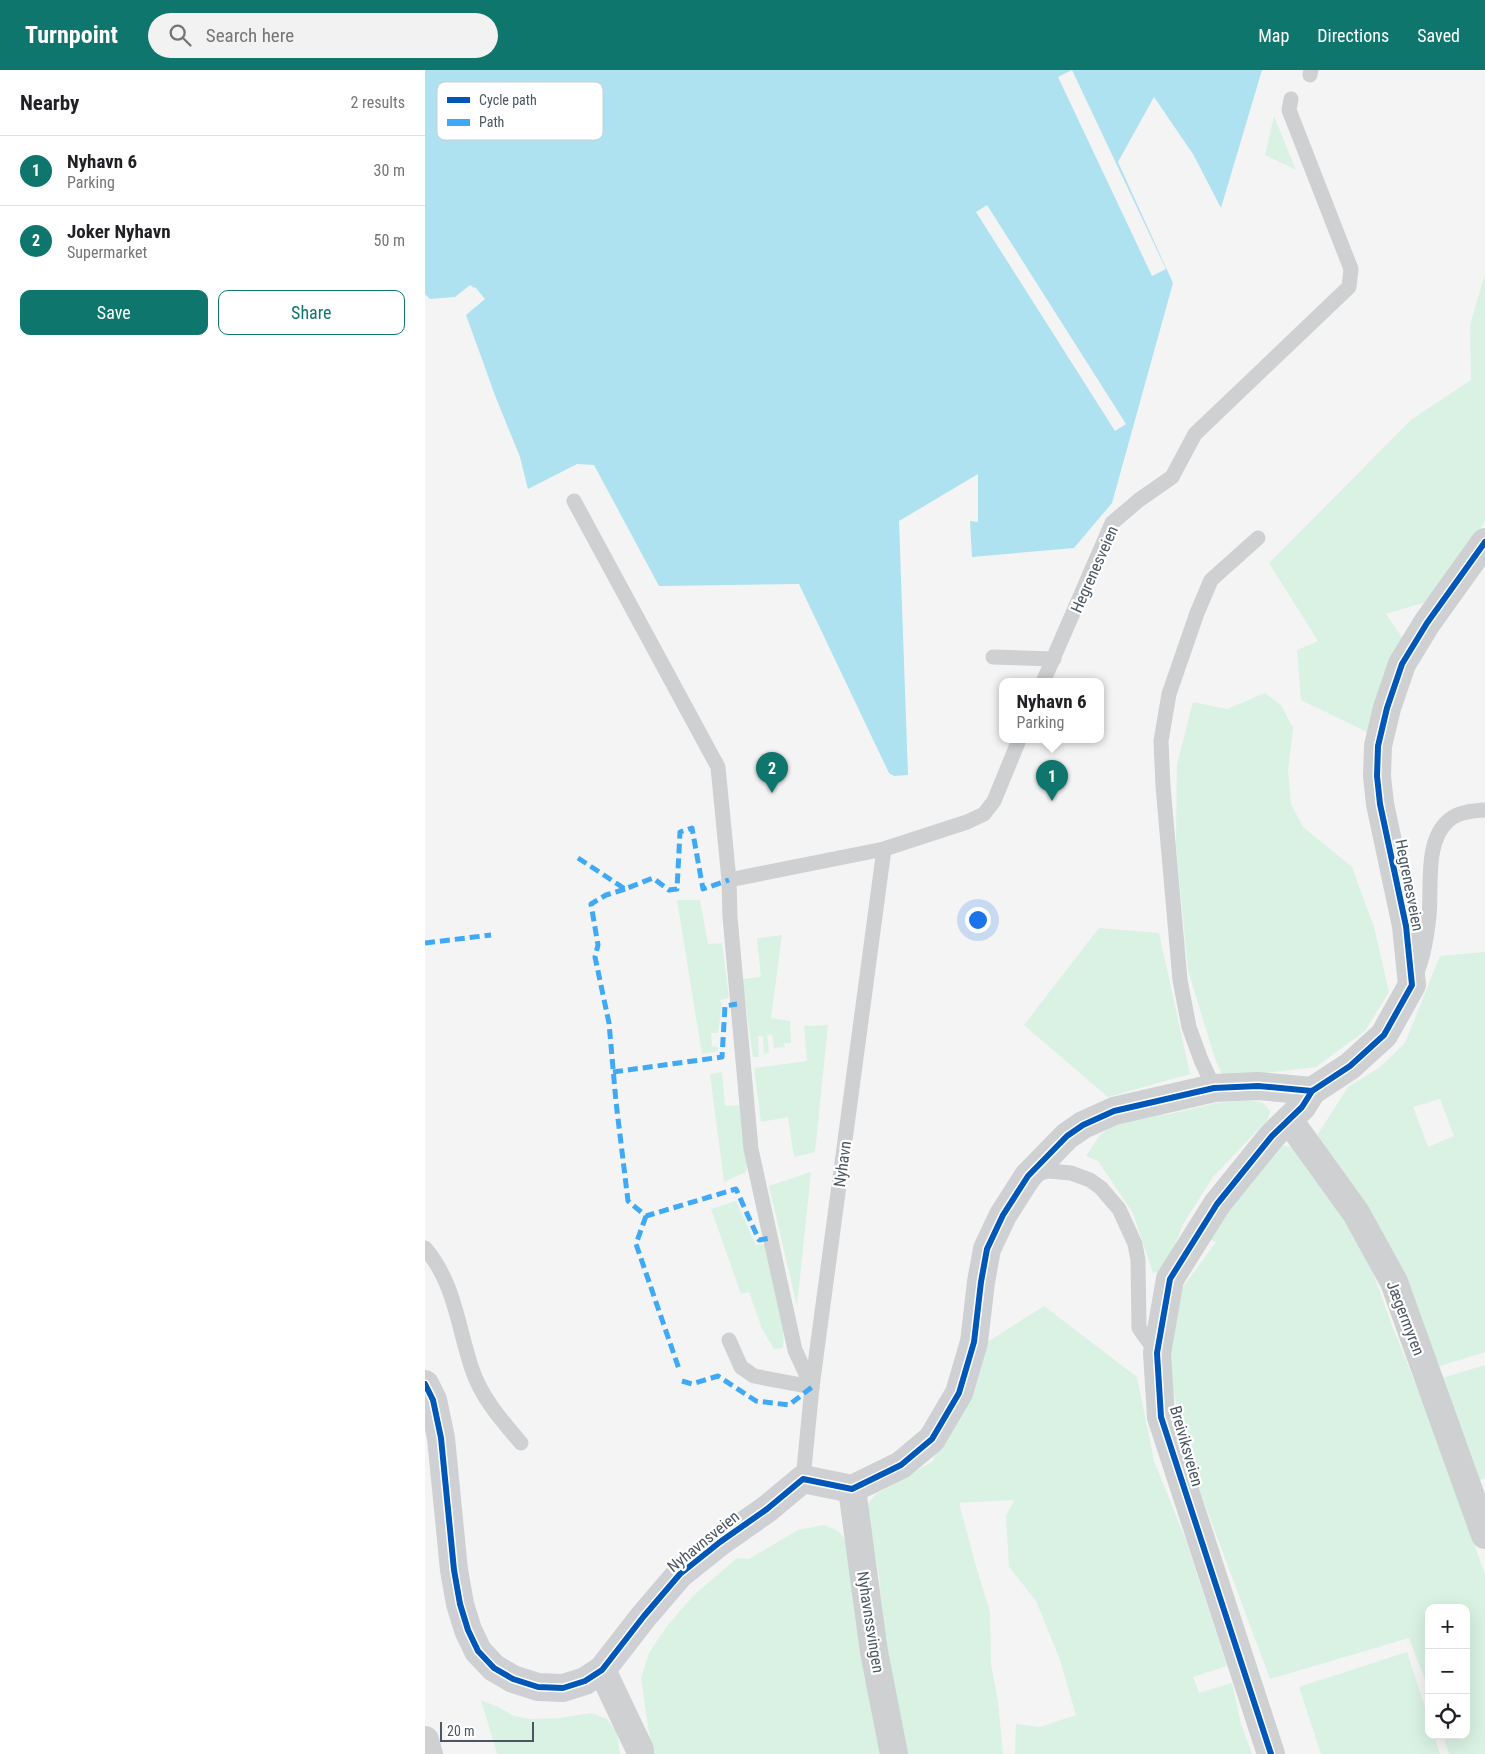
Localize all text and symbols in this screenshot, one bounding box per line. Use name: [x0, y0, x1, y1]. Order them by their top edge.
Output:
search box: [148, 13, 498, 58]
text: Turnpoint: [25, 21, 118, 49]
icon: search: [166, 21, 194, 49]
text: Search here: [206, 24, 294, 47]
text: Map: [1258, 25, 1289, 46]
text: Directions: [1317, 25, 1389, 46]
text: Saved: [1417, 25, 1460, 46]
legend: [437, 82, 603, 140]
text: Nearby: [20, 91, 79, 115]
text: Cycle path: [479, 92, 537, 108]
text: 2 results: [350, 93, 405, 112]
text: Path: [479, 114, 504, 130]
text: Nyhavn 6: [67, 150, 137, 173]
text: 1: [32, 161, 40, 180]
text: 30 m: [373, 161, 405, 180]
text: Parking: [67, 173, 115, 192]
text: Joker Nyhavn: [67, 220, 171, 243]
text: 2: [32, 231, 40, 250]
text: 50 m: [373, 231, 405, 250]
text: Supermarket: [67, 243, 147, 262]
button: Save: [20, 290, 208, 335]
button: Share: [218, 290, 405, 335]
street label: Hegrenesveien: [1067, 523, 1122, 616]
popup: [999, 678, 1104, 743]
text: Nyhavn 6: [1016, 690, 1087, 713]
text: Parking: [1016, 713, 1064, 732]
pin: 2: [756, 752, 788, 793]
pin: 1: [1036, 760, 1068, 801]
street label: Hegrenesveien: [1391, 838, 1428, 933]
your location: [965, 907, 991, 933]
street label: Nyhavn: [830, 1140, 855, 1188]
street label: Jægermyren: [1383, 1278, 1428, 1358]
street label: Breiviksveien: [1166, 1404, 1207, 1489]
street label: Nyhavnsveien: [664, 1507, 743, 1576]
street label: Nyhavnssvingen: [853, 1570, 888, 1674]
map controls: [1425, 1604, 1470, 1739]
button: +: [1425, 1604, 1470, 1649]
button: −: [1425, 1649, 1470, 1694]
button: locate: [1425, 1694, 1470, 1739]
scale bar: [440, 1719, 534, 1742]
text: 20 m: [447, 1723, 475, 1739]

